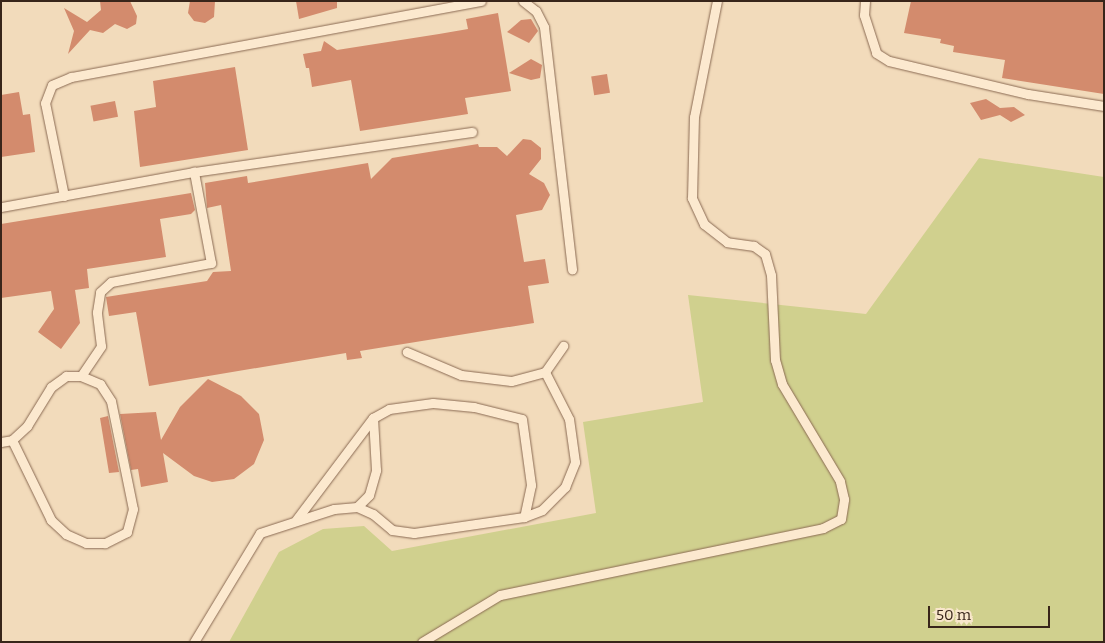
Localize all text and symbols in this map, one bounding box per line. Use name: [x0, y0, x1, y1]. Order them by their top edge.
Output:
scale bar: [930, 596, 1052, 628]
text: 50 m: [936, 606, 971, 624]

